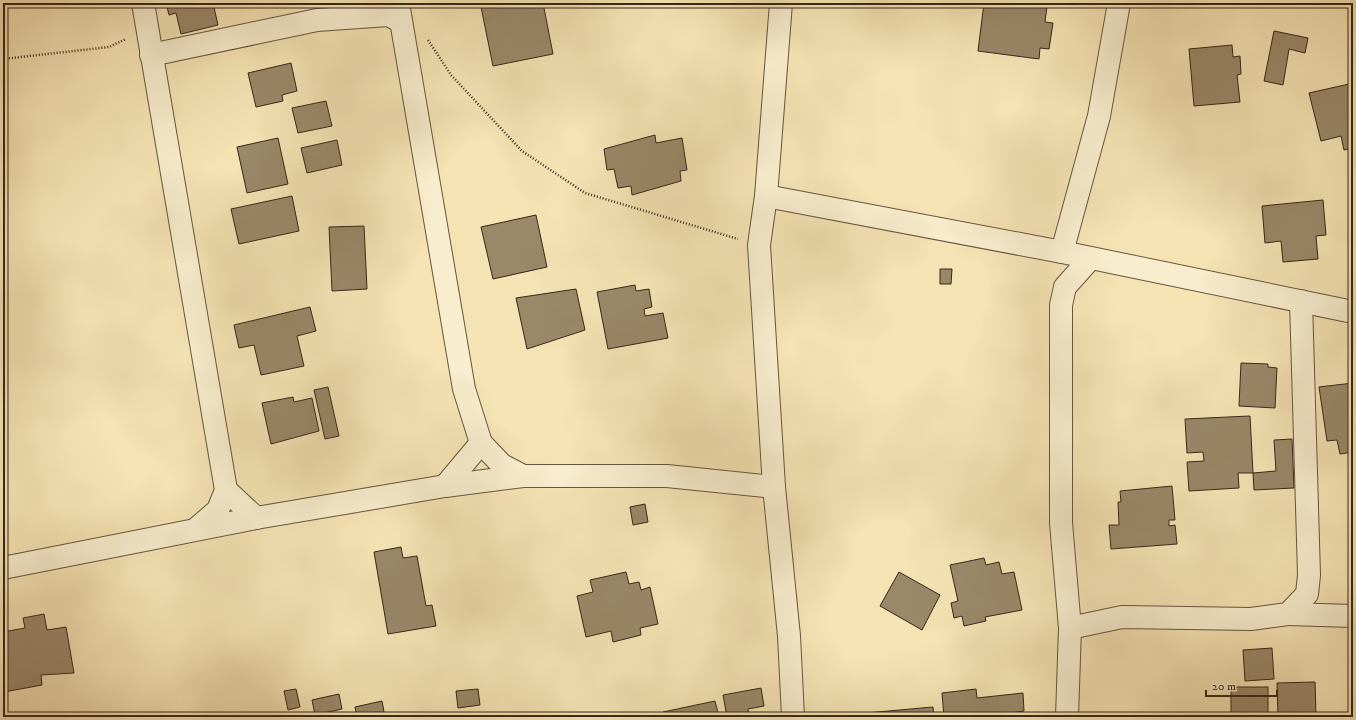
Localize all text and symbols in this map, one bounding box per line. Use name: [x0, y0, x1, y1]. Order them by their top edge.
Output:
scale bar: [1206, 672, 1277, 698]
text: 20 m: [1212, 679, 1236, 694]

